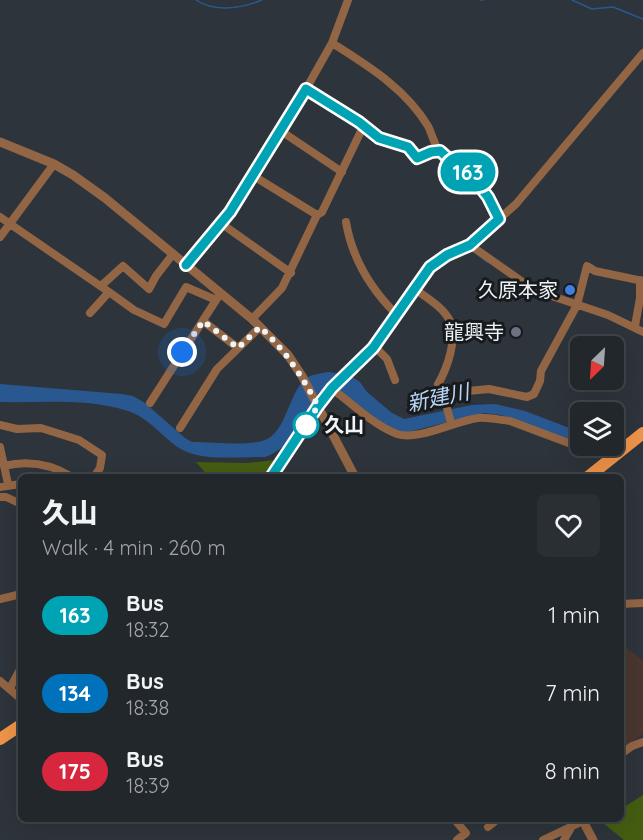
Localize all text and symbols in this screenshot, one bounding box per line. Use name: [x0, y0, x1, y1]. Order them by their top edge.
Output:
line badge: 163: [434, 152, 502, 192]
text: 163: [452, 159, 484, 185]
place label: 久原本家: [478, 277, 558, 302]
marker: 久原本家: [563, 283, 577, 297]
place label: 龍興寺: [444, 319, 504, 344]
marker: 龍興寺: [509, 325, 523, 339]
north arrow: [570, 336, 624, 390]
map controls: [570, 336, 624, 456]
your location: [167, 337, 197, 367]
water label: 新建川: [404, 377, 473, 416]
button: layers: [570, 402, 624, 456]
marker: 久山: [293, 412, 319, 438]
place label: 久山: [324, 412, 364, 437]
button: heart: [537, 494, 600, 557]
text: 久山: [42, 495, 98, 530]
text: Walk · 4 min · 260 m: [42, 535, 226, 560]
text: Bus: [126, 589, 164, 617]
text: 1 min: [548, 601, 600, 629]
text: 163: [59, 602, 91, 628]
text: 18:32: [126, 617, 170, 642]
text: Bus: [126, 667, 164, 695]
text: 7 min: [545, 679, 600, 707]
text: 134: [59, 680, 91, 706]
text: 18:38: [126, 695, 169, 720]
text: Bus: [126, 745, 164, 773]
text: 8 min: [545, 757, 600, 785]
text: 175: [59, 758, 91, 784]
text: 18:39: [126, 773, 170, 798]

